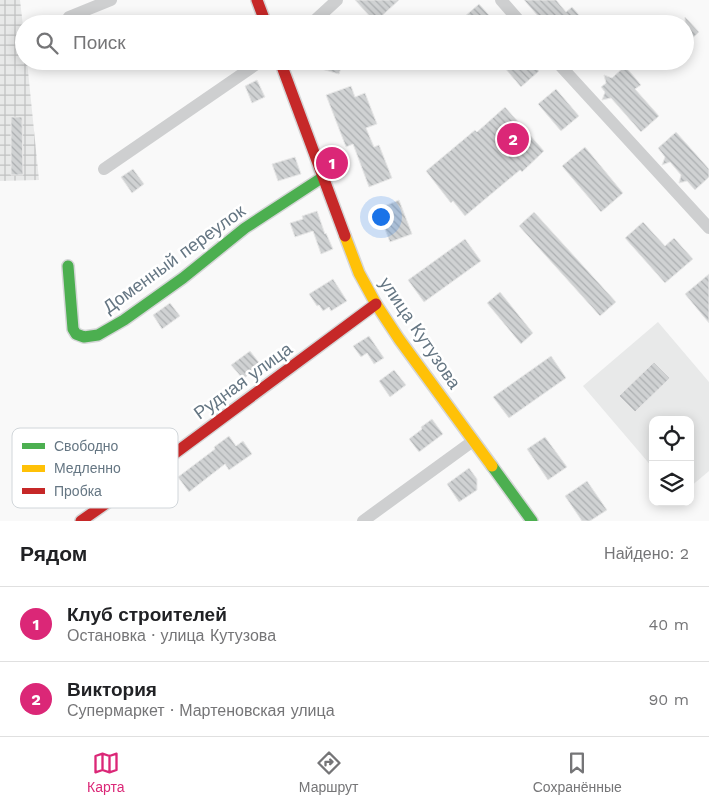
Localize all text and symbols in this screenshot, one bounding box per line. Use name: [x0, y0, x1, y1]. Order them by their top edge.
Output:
search box: [15, 15, 694, 70]
icon: search: [33, 29, 61, 57]
text: Поиск: [73, 31, 126, 54]
pin: 2: [497, 120, 529, 158]
pin: 1: [316, 144, 348, 182]
street label: Доменный переулок: [99, 200, 249, 317]
your location: [368, 204, 394, 230]
street label: улица Кутузова: [375, 273, 466, 393]
street label: Рудная улица: [190, 337, 297, 423]
map controls: [649, 416, 694, 506]
button: locate: [649, 416, 694, 461]
legend: [12, 428, 178, 508]
text: Свободно: [54, 438, 119, 454]
text: Медленно: [54, 460, 121, 476]
button: layers: [649, 461, 694, 506]
text: Пробка: [54, 483, 102, 499]
text: Рядом: [20, 541, 87, 566]
text: Найдено: 2: [604, 544, 689, 563]
text: Клуб строителей: [67, 603, 227, 626]
text: 1: [33, 615, 39, 634]
text: 40 m: [649, 615, 689, 634]
text: Остановка · улица Кутузова: [67, 626, 276, 645]
text: Виктория: [67, 678, 157, 701]
text: 2: [31, 690, 41, 709]
text: 90 m: [648, 690, 689, 709]
text: Супермаркет · Мартеновская улица: [67, 701, 335, 720]
tab: Карта: [87, 749, 125, 795]
tab: Маршрут: [299, 749, 358, 795]
tab: Сохранённые: [533, 749, 622, 795]

